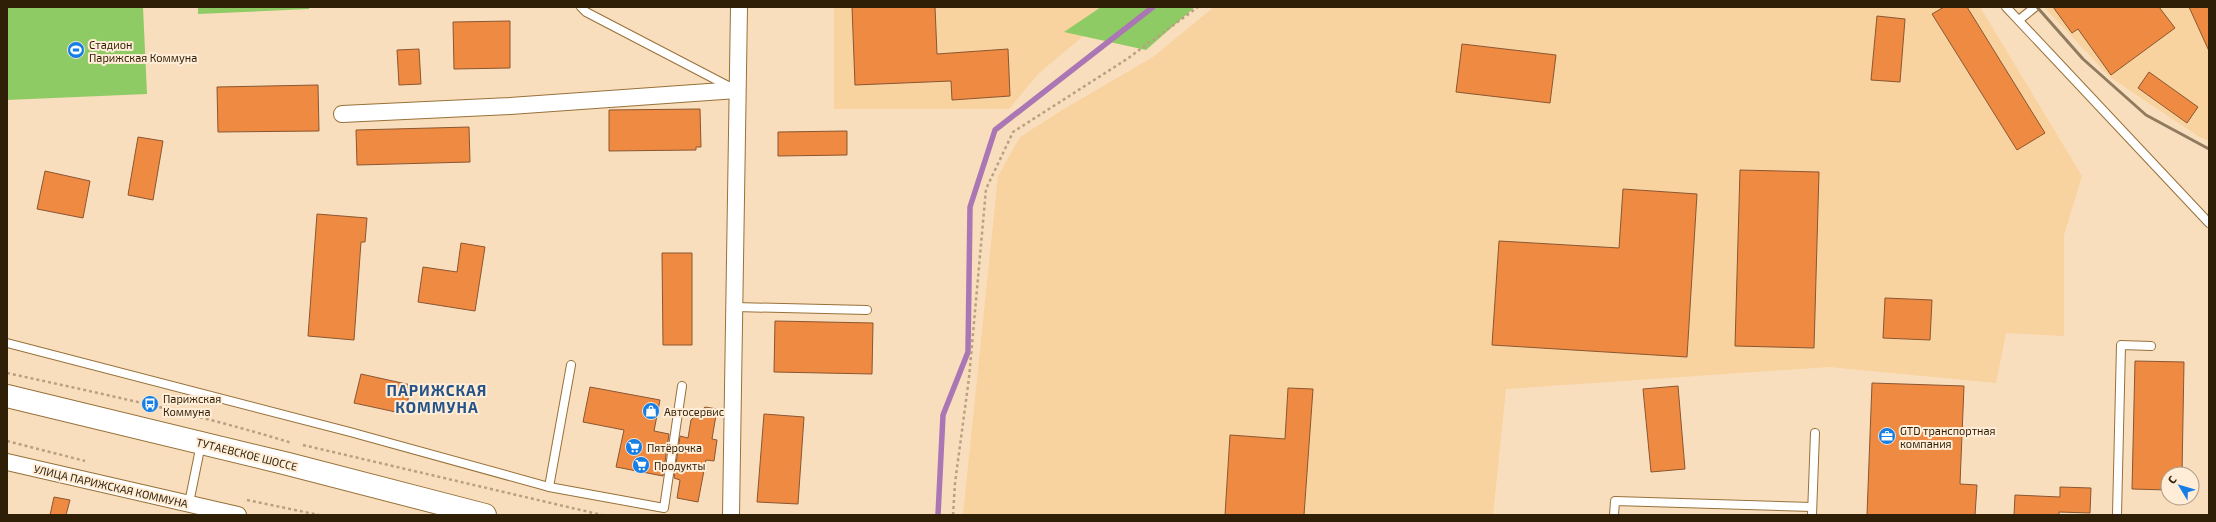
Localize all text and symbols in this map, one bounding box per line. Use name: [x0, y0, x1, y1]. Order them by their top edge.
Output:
place label: Стадион Парижская Коммуна: [89, 38, 197, 65]
sports icon: Стадион Парижская Коммуна: [66, 40, 86, 60]
district label: ПАРИЖСКАЯ КОММУНА: [387, 381, 487, 416]
place label: Парижская Коммуна: [163, 392, 221, 419]
bus stop icon: Парижская Коммуна: [140, 394, 160, 414]
shop icon: Автосервис: [641, 401, 661, 421]
place label: Автосервис: [664, 405, 724, 418]
place label: GTD транспортная компания: [1900, 424, 1996, 450]
office icon: GTD транспортная компания: [1877, 426, 1897, 446]
street label: ТУТАЕВСКОЕ ШОССЕ: [195, 435, 299, 473]
supermarket icon: Пятёрочка: [624, 437, 644, 457]
place label: Пятёрочка: [647, 441, 702, 454]
supermarket icon: Продукты: [631, 455, 651, 475]
place label: Продукты: [654, 459, 705, 473]
street label: УЛИЦА ПАРИЖСКАЯ КОММУНА: [33, 462, 190, 510]
north arrow: [2160, 466, 2200, 506]
text: С: [2165, 473, 2179, 486]

